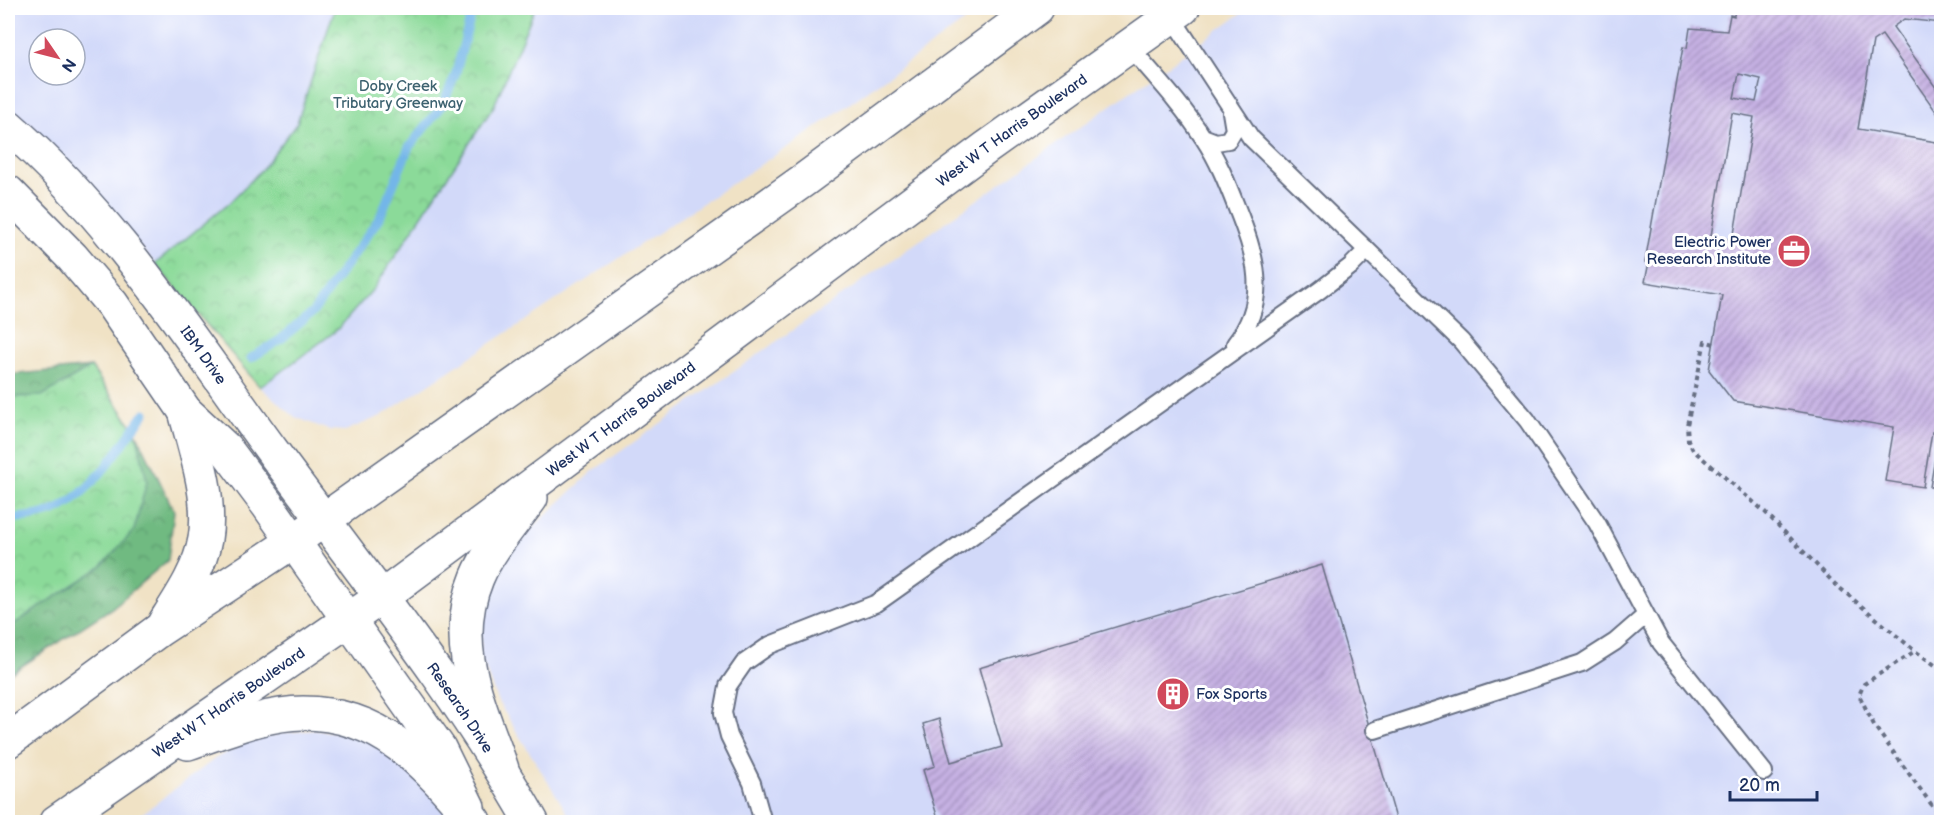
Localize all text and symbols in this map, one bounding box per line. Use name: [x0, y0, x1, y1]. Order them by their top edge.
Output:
north arrow: [27, 27, 87, 87]
text: N: [57, 54, 79, 75]
street label: West W T Harris Boulevard: [933, 70, 1091, 191]
park label: Doby Creek Tributary Greenway: [333, 77, 463, 113]
place label: Electric Power Research Institute: [1647, 233, 1772, 269]
office icon: Electric Power Research Institute: [1776, 233, 1812, 269]
street label: IBM Drive: [176, 323, 230, 389]
street label: West W T Harris Boulevard: [543, 358, 700, 481]
street label: West W T Harris Boulevard: [149, 644, 309, 762]
street label: Research Drive: [422, 659, 497, 757]
building icon: Fox Sports: [1155, 676, 1191, 712]
place label: Fox Sports: [1196, 685, 1268, 704]
scale bar: [1730, 764, 1817, 802]
text: 20 m: [1739, 775, 1780, 796]

